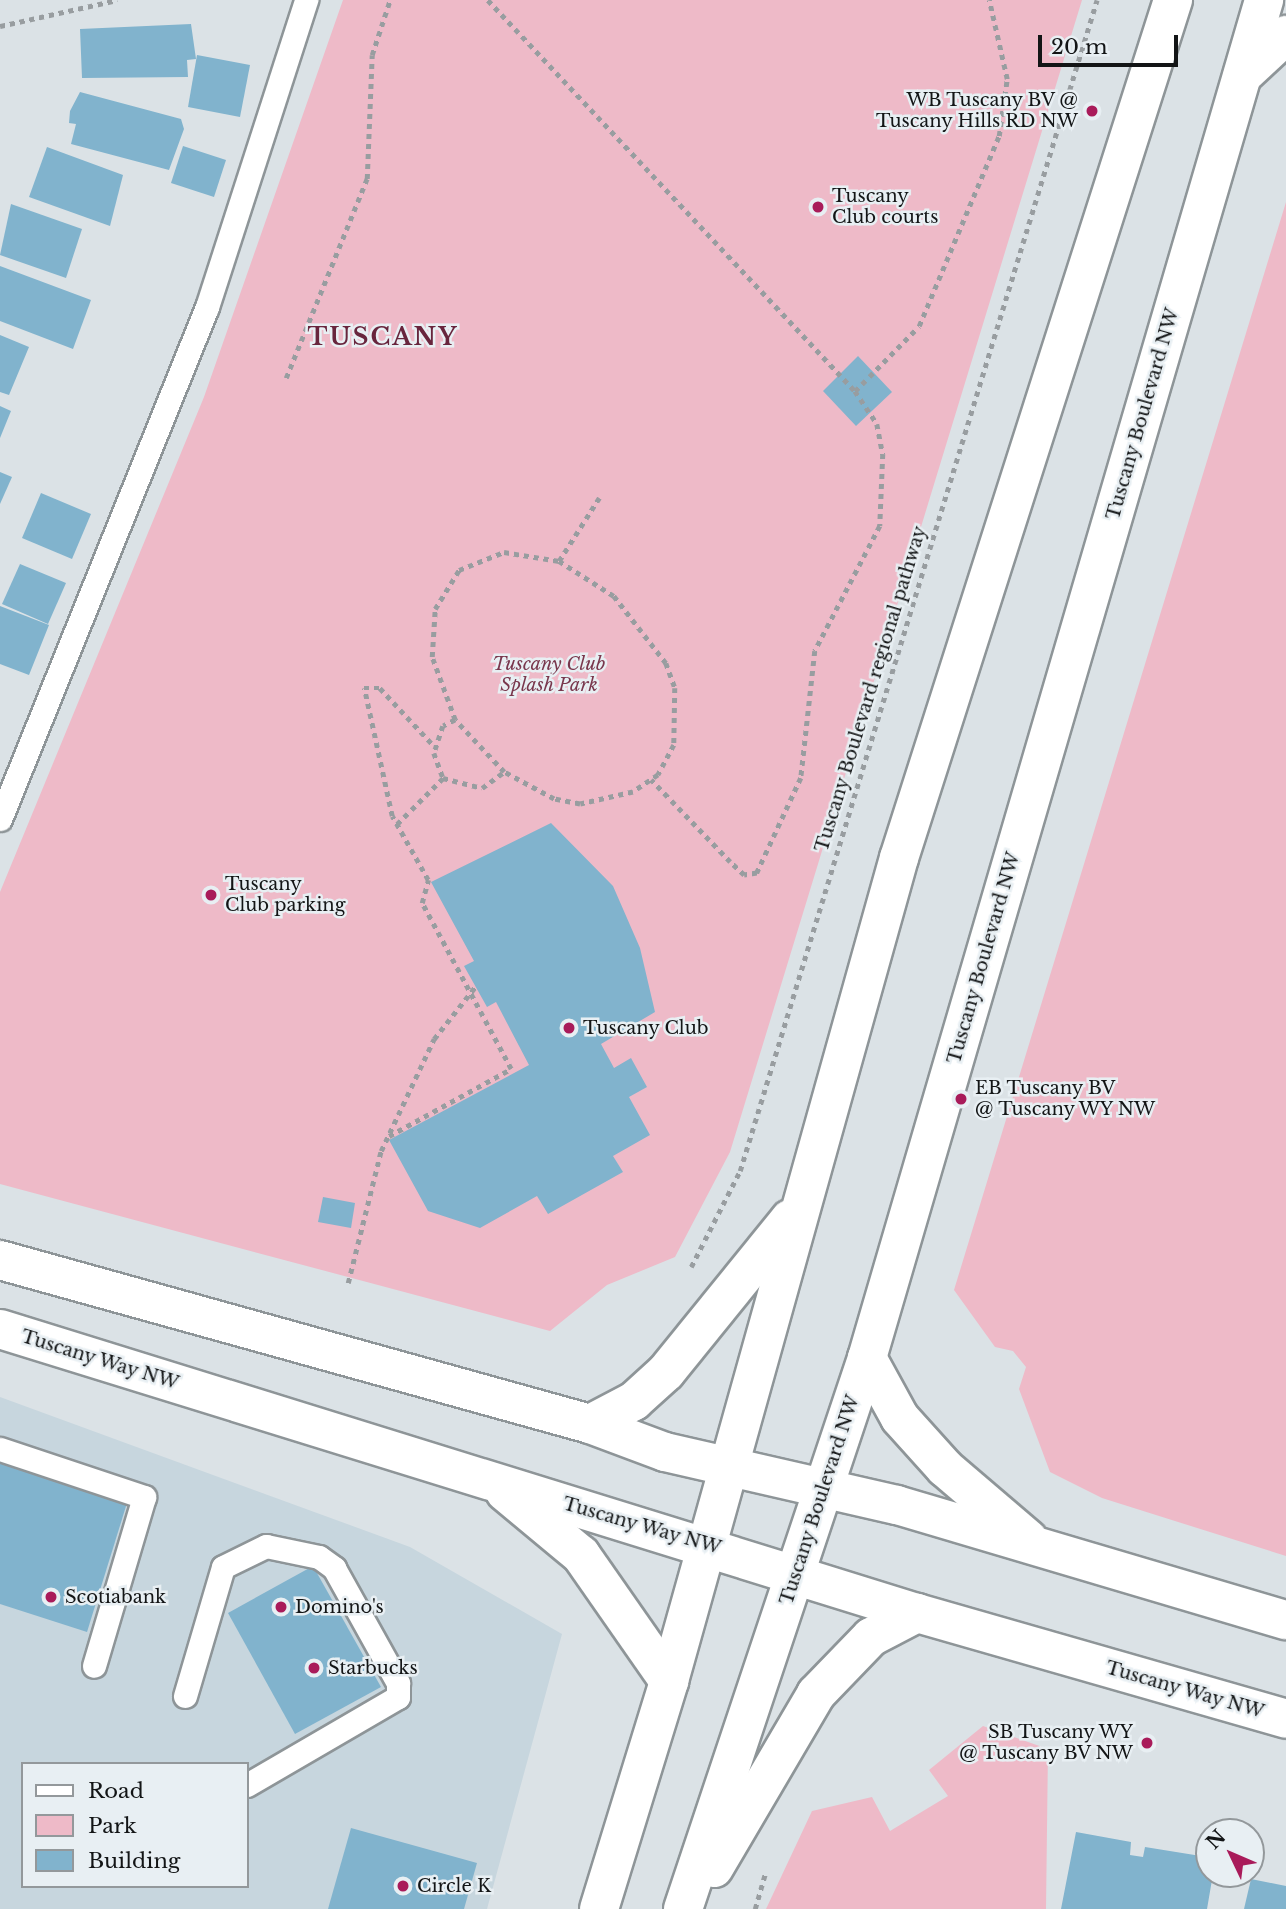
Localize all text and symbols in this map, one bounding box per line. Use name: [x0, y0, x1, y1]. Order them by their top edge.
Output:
scale bar: [1041, 21, 1181, 65]
text: 20 m: [1051, 34, 1108, 60]
place label: WB Tuscany BV @ Tuscany Hills RD NW: [876, 90, 1078, 132]
marker: WB Tuscany BV @ Tuscany Hills RD NW: [1084, 103, 1100, 119]
place label: Tuscany Club courts: [832, 186, 938, 228]
marker: Tuscany Club courts: [810, 199, 826, 215]
street label: Tuscany Boulevard NW: [1102, 306, 1184, 522]
district label: TUSCANY: [308, 323, 458, 351]
street label: Tuscany Boulevard regional pathway: [811, 523, 931, 855]
park label: Tuscany Club Splash Park: [493, 654, 605, 696]
street label: Tuscany Boulevard NW: [943, 850, 1025, 1066]
place label: Tuscany Club parking: [225, 874, 345, 917]
marker: Tuscany Club parking: [203, 887, 219, 903]
place label: Tuscany Club: [583, 1017, 709, 1039]
marker: Tuscany Club: [561, 1020, 577, 1036]
place label: EB Tuscany BV @ Tuscany WY NW: [975, 1078, 1158, 1120]
marker: EB Tuscany BV @ Tuscany WY NW: [953, 1091, 969, 1107]
street label: Tuscany Way NW: [18, 1326, 182, 1394]
street label: Tuscany Boulevard NW: [776, 1392, 864, 1608]
street label: Tuscany Way NW: [560, 1493, 724, 1559]
place label: Scotiabank: [65, 1586, 166, 1608]
marker: Scotiabank: [43, 1589, 59, 1605]
place label: Domino's: [295, 1596, 384, 1618]
marker: Domino's: [273, 1599, 289, 1615]
place label: Starbucks: [328, 1657, 418, 1679]
street label: Tuscany Way NW: [1103, 1657, 1267, 1723]
marker: Starbucks: [306, 1660, 322, 1676]
place label: SB Tuscany WY @ Tuscany BV NW: [957, 1722, 1133, 1764]
marker: SB Tuscany WY @ Tuscany BV NW: [1139, 1735, 1155, 1751]
legend: [21, 1762, 248, 1888]
text: Road: [88, 1778, 144, 1804]
text: Park: [88, 1813, 137, 1839]
north arrow: [1195, 1818, 1265, 1888]
text: N: [1201, 1825, 1230, 1854]
text: Building: [88, 1848, 180, 1874]
place label: Circle K: [417, 1875, 491, 1897]
marker: Circle K: [395, 1878, 411, 1894]

